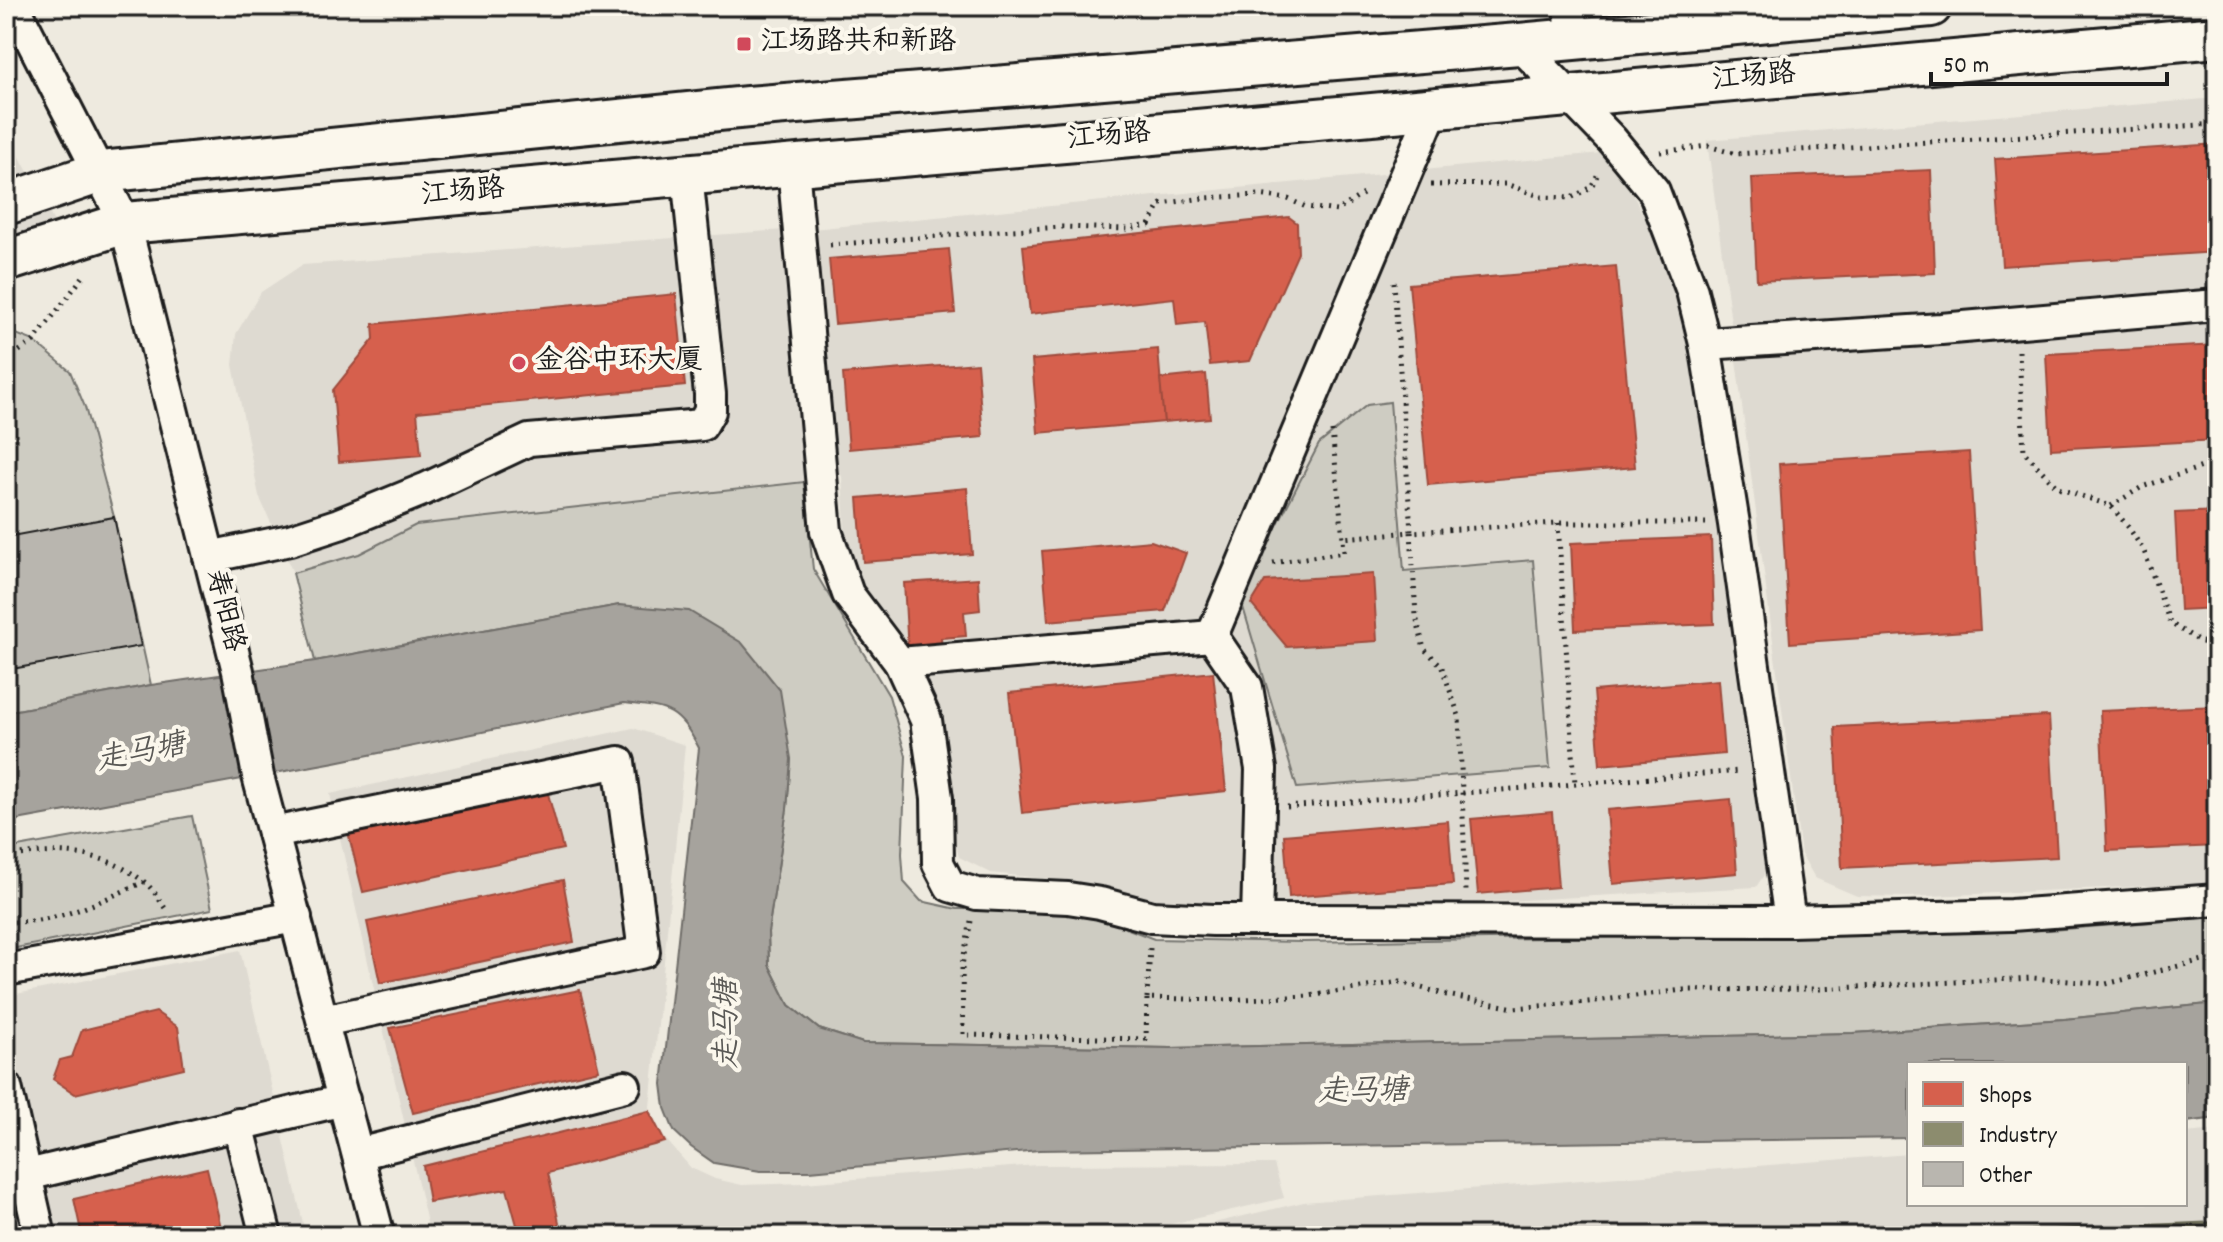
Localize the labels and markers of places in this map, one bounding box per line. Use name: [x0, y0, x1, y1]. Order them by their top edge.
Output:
place label: 江场路共和新路: [760, 24, 956, 64]
marker: 江场路共和新路: [735, 35, 753, 53]
place label: 金谷中环大厦: [535, 343, 703, 383]
marker: 金谷中环大厦: [510, 354, 528, 372]

